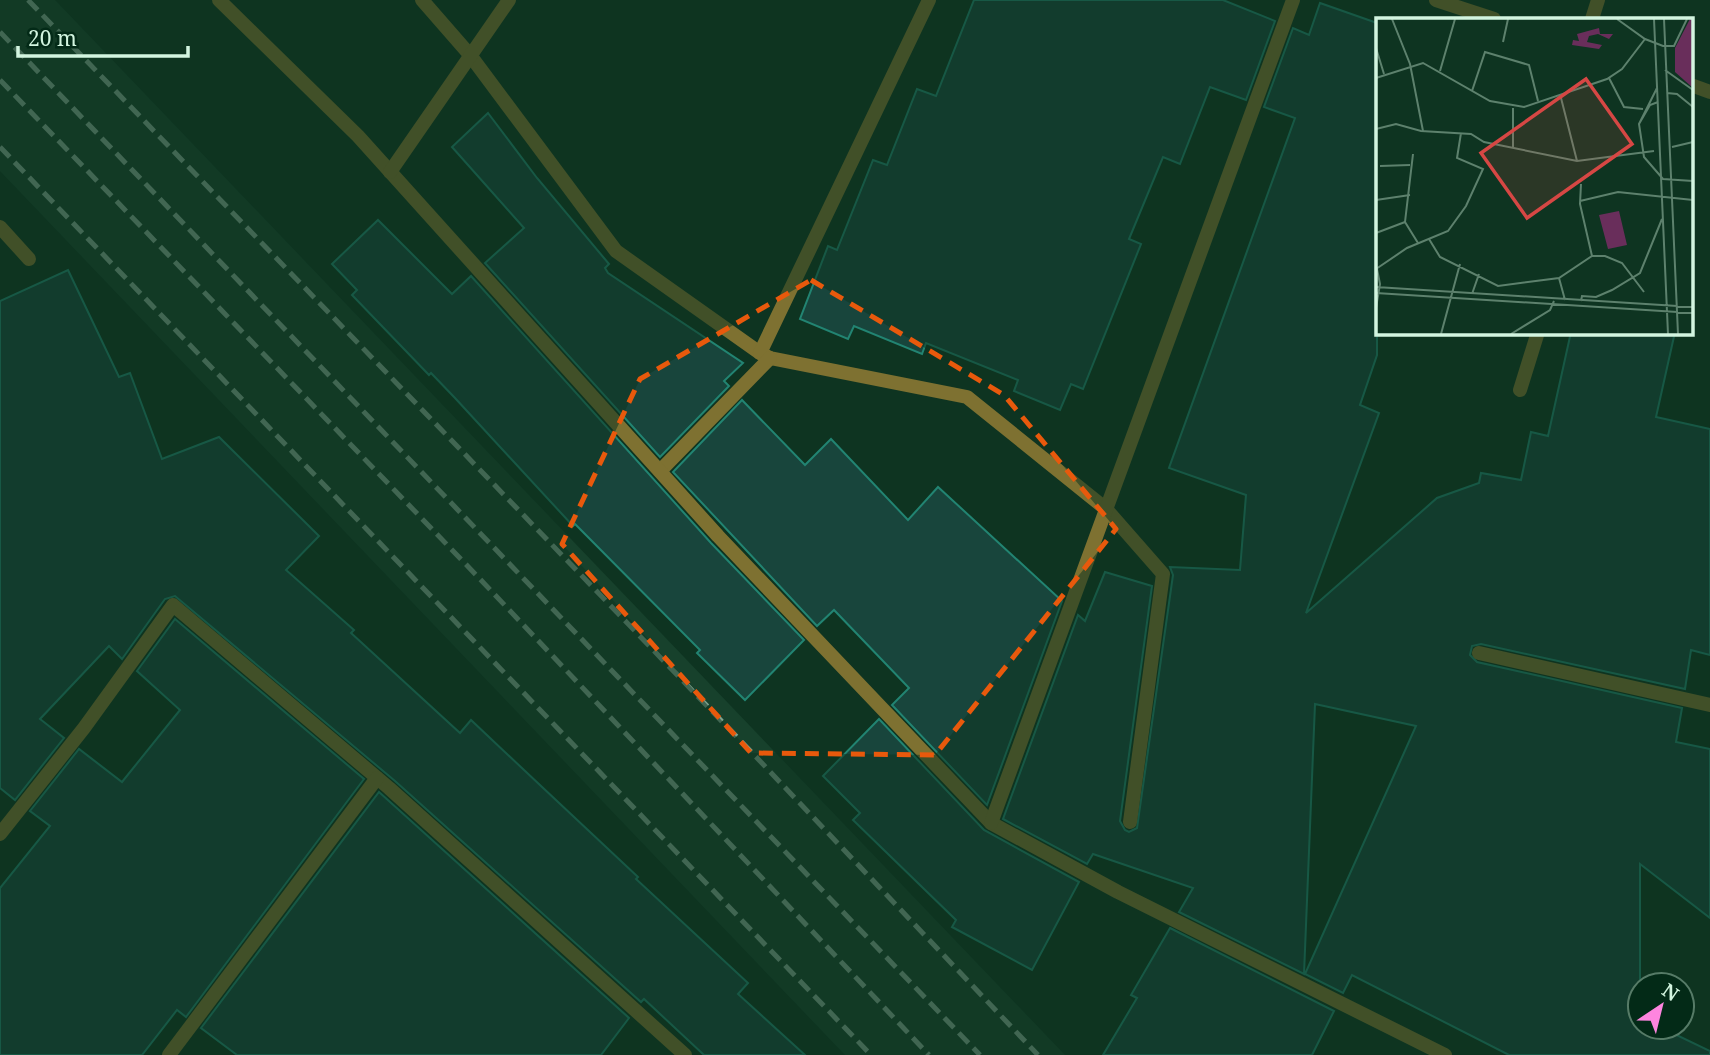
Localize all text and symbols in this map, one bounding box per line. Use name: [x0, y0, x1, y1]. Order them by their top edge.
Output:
scale bar: [18, 14, 187, 58]
inset map: [1376, 18, 1692, 334]
text: 20 m: [28, 24, 77, 52]
north arrow: [1626, 971, 1696, 1041]
text: N: [1657, 977, 1684, 1007]

